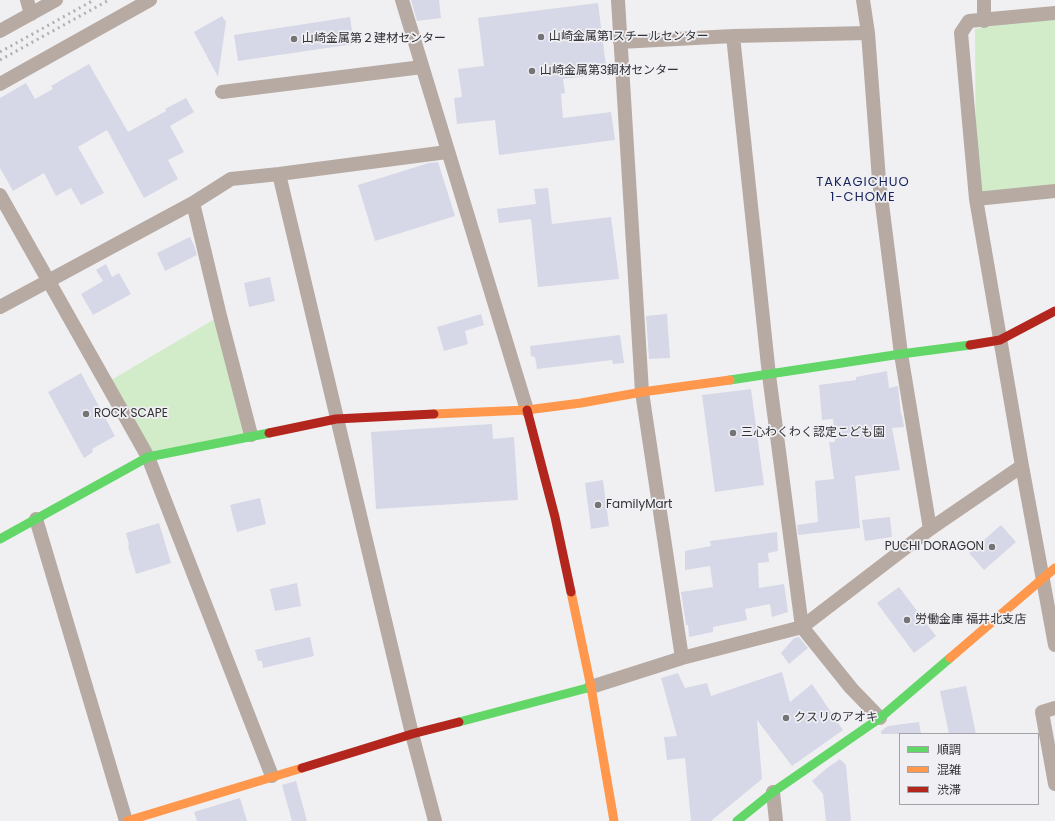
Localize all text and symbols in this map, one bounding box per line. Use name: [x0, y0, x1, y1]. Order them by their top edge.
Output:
place label: 山崎金属第1スチールセンター: [549, 30, 709, 44]
place label: 山崎金属第２建材センター: [302, 32, 446, 46]
marker: 山崎金属第1スチールセンター: [536, 32, 546, 42]
marker: 山崎金属第２建材センター: [289, 34, 299, 44]
place label: 山崎金属第3鋼材センター: [540, 64, 679, 78]
marker: 山崎金属第3鋼材センター: [527, 66, 537, 76]
district label: TAKAGICHUO 1-CHOME: [816, 175, 910, 206]
place label: ROCK SCAPE: [94, 407, 168, 421]
marker: ROCK SCAPE: [81, 409, 91, 419]
place label: 三心わくわく認定こども園: [741, 426, 885, 440]
marker: 三心わくわく認定こども園: [728, 428, 738, 438]
place label: FamilyMart: [606, 498, 672, 512]
marker: FamilyMart: [593, 500, 603, 510]
place label: PUCHI DORAGON: [885, 540, 984, 554]
marker: PUCHI DORAGON: [987, 542, 997, 552]
place label: 労働金庫 福井北支店: [915, 613, 1026, 627]
marker: 労働金庫 福井北支店: [902, 615, 912, 625]
place label: クスリのアオキ: [794, 711, 878, 725]
marker: クスリのアオキ: [781, 713, 791, 723]
legend: [899, 733, 1039, 805]
text: 順調: [937, 741, 961, 758]
text: 混雑: [937, 761, 961, 778]
text: 渋滞: [937, 781, 961, 798]

